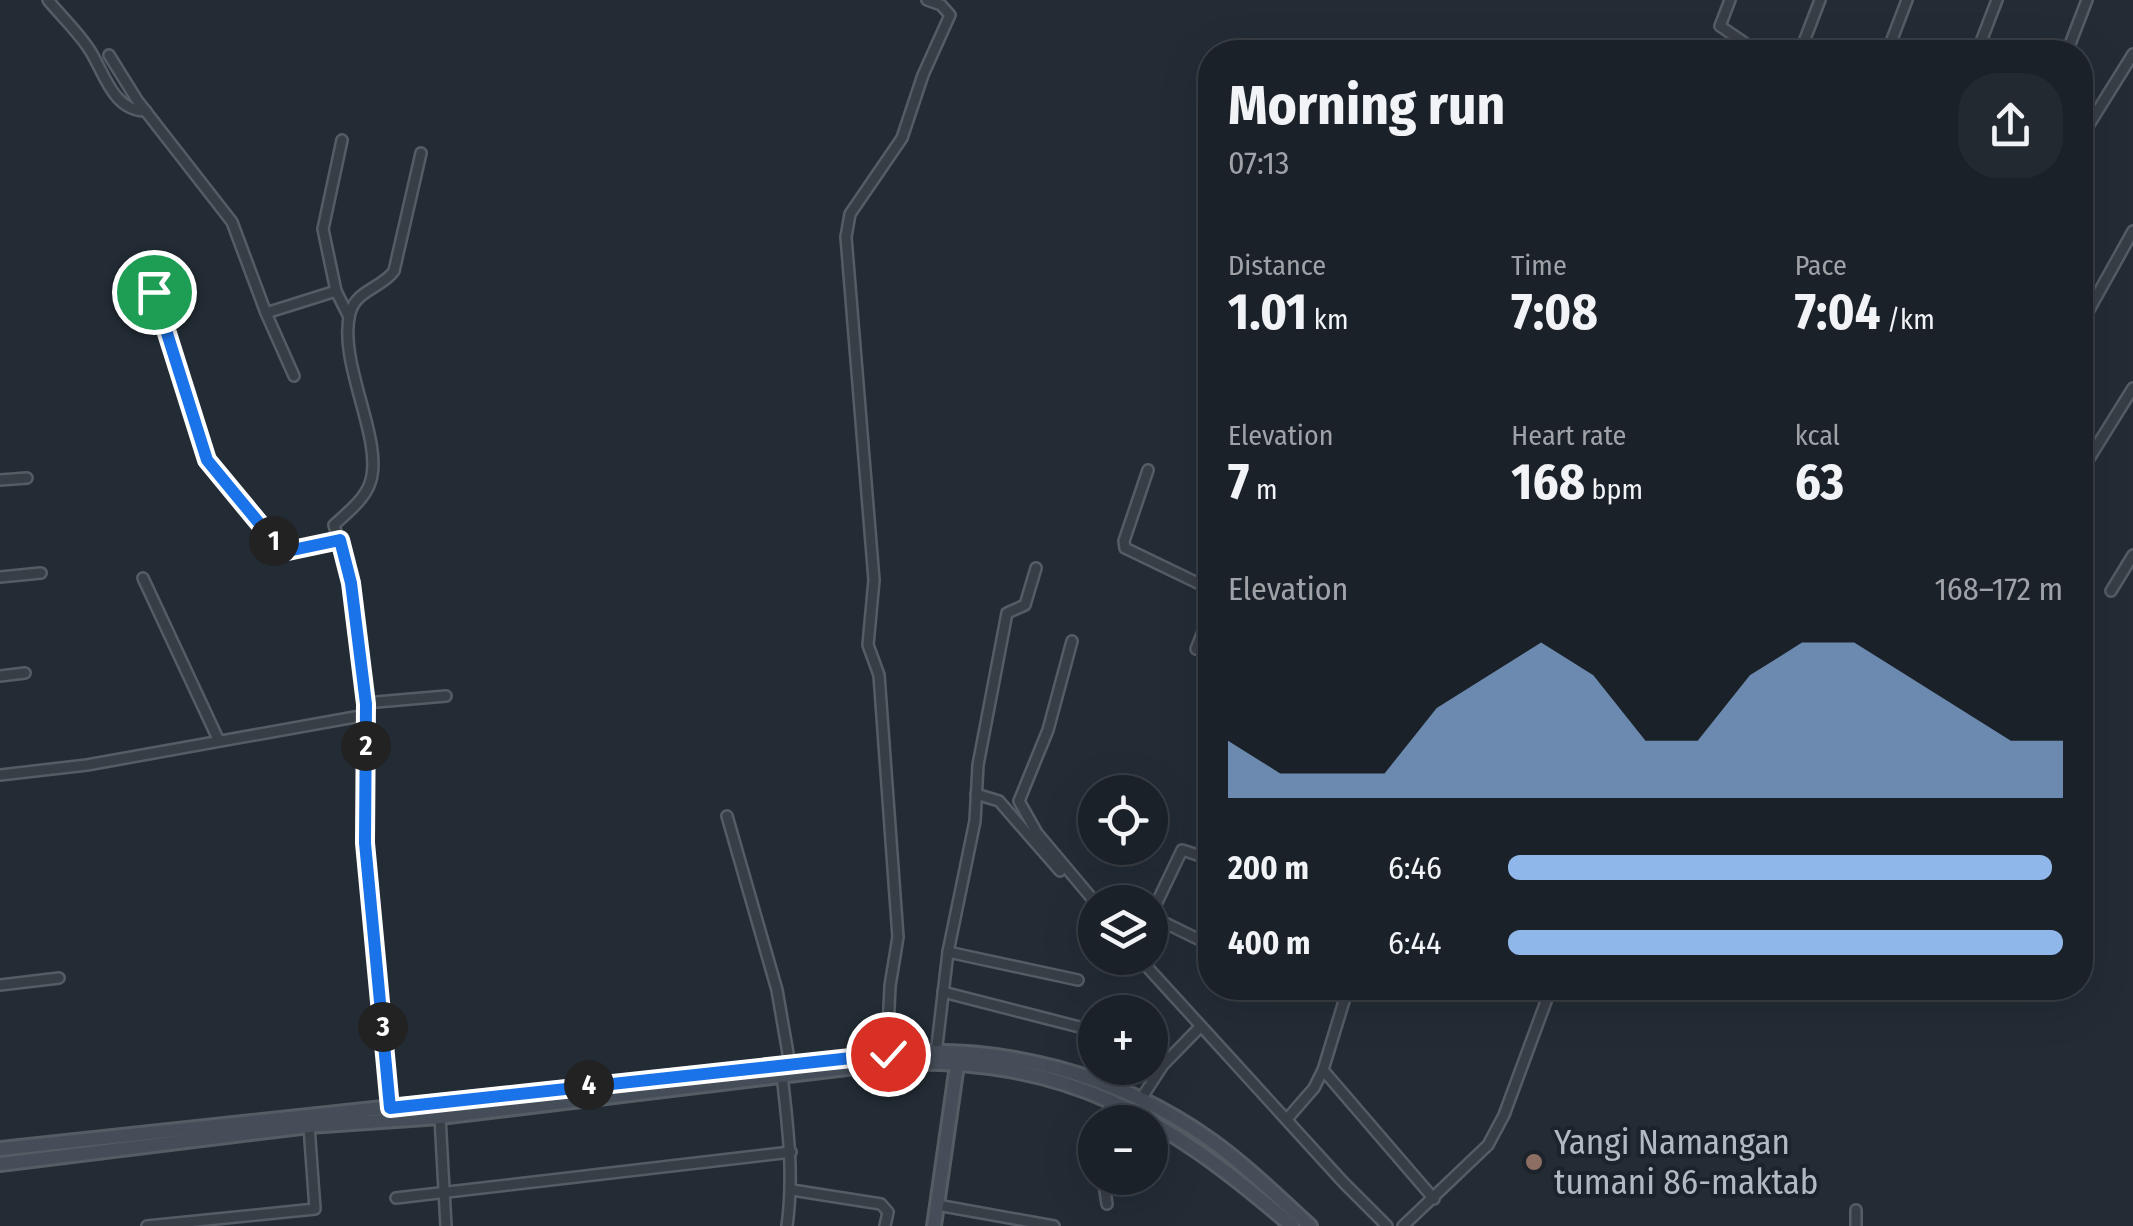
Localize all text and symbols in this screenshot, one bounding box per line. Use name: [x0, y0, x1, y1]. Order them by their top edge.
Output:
text: Morning run: [1228, 73, 1505, 139]
button: share: [1958, 73, 2063, 178]
text: 07:13: [1228, 144, 1289, 182]
text: Distance: [1228, 249, 1326, 282]
text: Time: [1511, 249, 1567, 282]
text: Pace: [1795, 249, 1847, 282]
pin: [112, 250, 197, 335]
icon: arrive: [127, 265, 182, 320]
text: 1.01: [1228, 282, 1307, 342]
text: 7:08: [1511, 282, 1598, 342]
text: 7:04: [1795, 282, 1880, 342]
text: km: [1307, 303, 1348, 336]
text: /km: [1880, 303, 1935, 336]
text: Elevation: [1228, 419, 1333, 452]
text: Heart rate: [1511, 419, 1626, 452]
text: kcal: [1795, 419, 1840, 452]
text: 7: [1228, 452, 1249, 512]
text: 168: [1511, 452, 1585, 512]
text: 63: [1795, 452, 1844, 512]
text: m: [1249, 473, 1277, 506]
text: bpm: [1585, 473, 1643, 506]
pin: 1: [249, 516, 299, 566]
text: 1: [268, 524, 280, 557]
text: Elevation: [1228, 570, 1348, 608]
text: 168–172 m: [1934, 570, 2063, 608]
pin: 2: [341, 721, 391, 771]
text: 2: [360, 729, 372, 762]
map controls: [1078, 775, 1168, 1195]
button: locate: [1078, 775, 1168, 865]
text: 200 m: [1228, 849, 1309, 887]
text: 6:46: [1388, 849, 1442, 887]
button: layers: [1078, 885, 1168, 975]
text: 400 m: [1228, 924, 1310, 962]
text: 6:44: [1388, 924, 1441, 962]
button: +: [1078, 995, 1168, 1085]
pin: 3: [358, 1002, 408, 1052]
text: 3: [376, 1010, 390, 1043]
pin: [846, 1012, 931, 1097]
icon: check: [861, 1027, 916, 1082]
pin: 4: [564, 1060, 614, 1110]
text: 4: [582, 1068, 596, 1101]
button: −: [1078, 1105, 1168, 1195]
place label: Yangi Namangan tumani 86-maktab: [1554, 1121, 1818, 1203]
marker: Yangi Namangan tumani 86-maktab: [1523, 1151, 1545, 1173]

